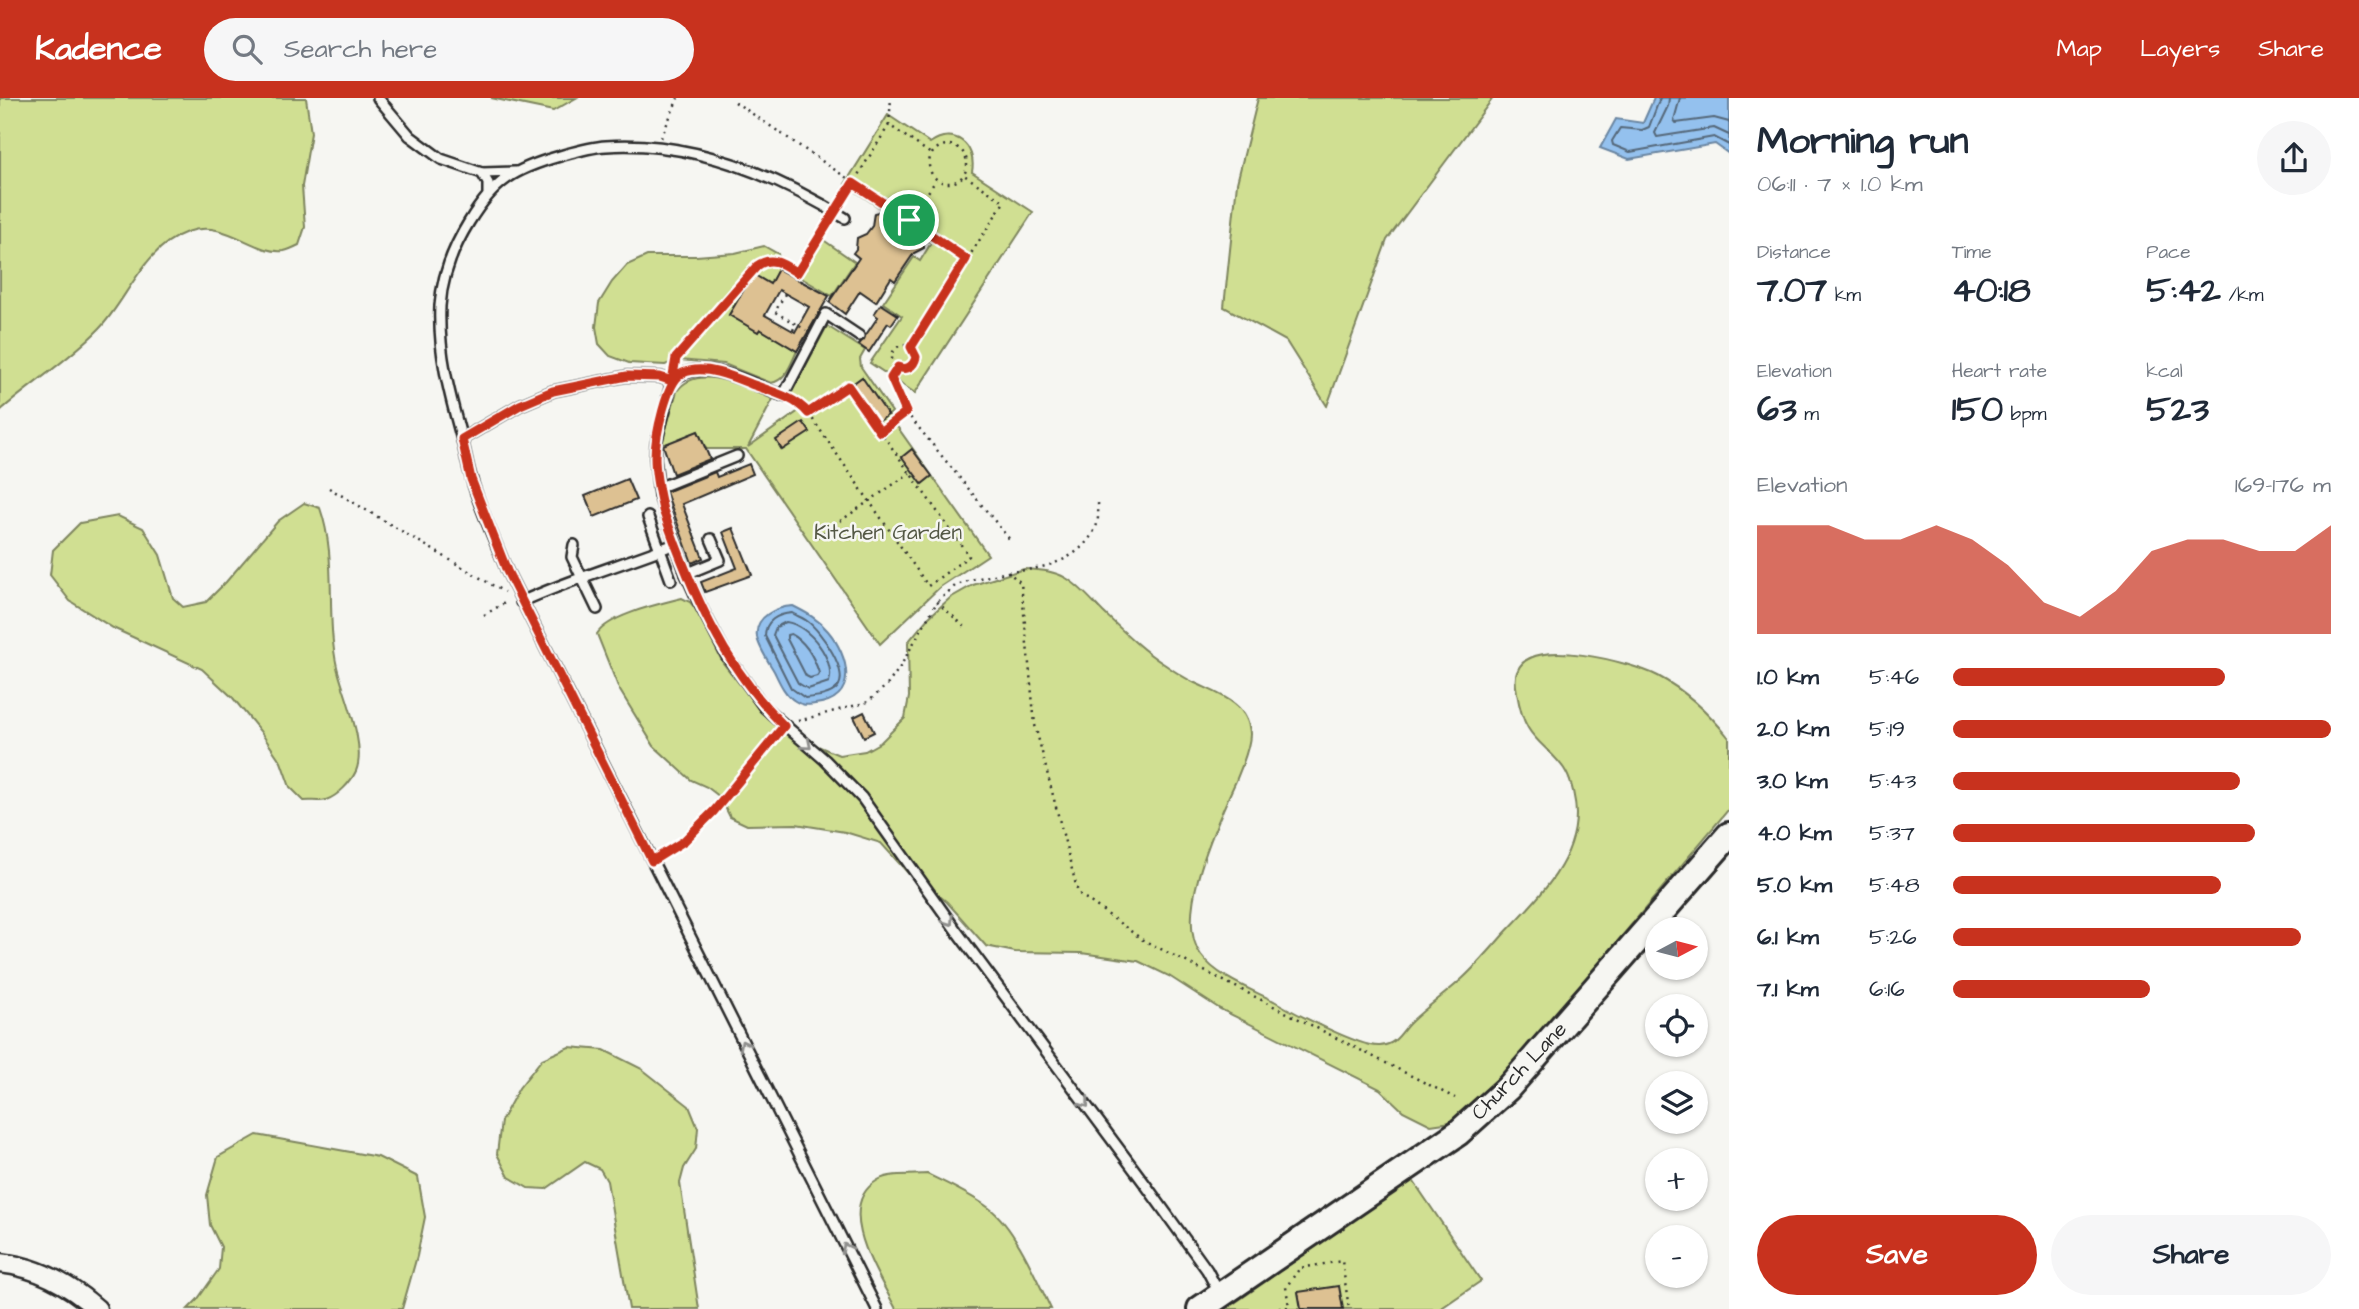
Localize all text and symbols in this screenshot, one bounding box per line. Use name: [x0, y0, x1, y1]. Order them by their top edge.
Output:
search box: [204, 18, 694, 81]
text: Kadence: [35, 26, 162, 72]
icon: search: [228, 30, 266, 68]
text: Search here: [284, 31, 437, 67]
text: Map: [2057, 32, 2102, 66]
text: Layers: [2140, 32, 2220, 66]
text: Share: [2258, 32, 2324, 66]
text: Morning run: [1757, 116, 1969, 168]
button: share: [2257, 121, 2331, 195]
text: 06:11 · 7 × 1.0 km: [1757, 168, 1923, 200]
pin: [879, 190, 939, 250]
icon: arrive: [890, 201, 928, 239]
text: Distance: [1757, 239, 1831, 266]
text: Time: [1952, 239, 1991, 266]
text: Pace: [2146, 239, 2190, 266]
text: 7.07: [1757, 266, 1827, 315]
text: 40:18: [1952, 266, 2031, 315]
text: 5:42: [2146, 266, 2221, 315]
text: km: [1827, 282, 1861, 309]
text: /km: [2221, 282, 2264, 309]
text: Elevation: [1757, 358, 1832, 385]
text: Heart rate: [1952, 358, 2047, 385]
text: kcal: [2146, 358, 2183, 385]
text: 63: [1757, 385, 1797, 434]
text: 150: [1952, 385, 2003, 434]
text: 523: [2146, 385, 2209, 434]
text: m: [1797, 401, 1819, 428]
text: bpm: [2003, 401, 2047, 428]
text: Elevation: [1757, 469, 1848, 501]
text: 169–176 m: [2235, 469, 2331, 501]
park label: Kitchen Garden: [814, 518, 962, 547]
text: 1.0 km: [1757, 661, 1819, 693]
text: 5:46: [1869, 661, 1919, 693]
text: 2.0 km: [1757, 713, 1829, 745]
text: 5:19: [1869, 713, 1905, 745]
one-way arrow: [799, 736, 811, 749]
text: 3.0 km: [1757, 765, 1828, 797]
text: 5:43: [1869, 765, 1916, 797]
text: 4.0 km: [1757, 817, 1832, 849]
text: 5:37: [1869, 817, 1915, 849]
text: 5.0 km: [1757, 869, 1832, 901]
text: 5:48: [1869, 869, 1920, 901]
one-way arrow: [941, 913, 953, 926]
north arrow: [1645, 917, 1708, 980]
map controls: [1645, 917, 1708, 1288]
text: 6.1 km: [1757, 921, 1819, 953]
text: 5:26: [1869, 921, 1917, 953]
text: 7.1 km: [1757, 973, 1819, 1005]
text: 6:16: [1869, 973, 1905, 1005]
button: locate: [1645, 994, 1708, 1057]
street label: Church Lane: [1465, 1015, 1573, 1127]
one-way arrow: [739, 1040, 753, 1052]
button: layers: [1645, 1071, 1708, 1134]
one-way arrow: [1077, 1095, 1090, 1108]
button: +: [1645, 1148, 1708, 1211]
button: Save: [1757, 1215, 2037, 1295]
button: Share: [2051, 1215, 2331, 1295]
button: −: [1645, 1225, 1708, 1288]
one-way arrow: [841, 1243, 855, 1255]

